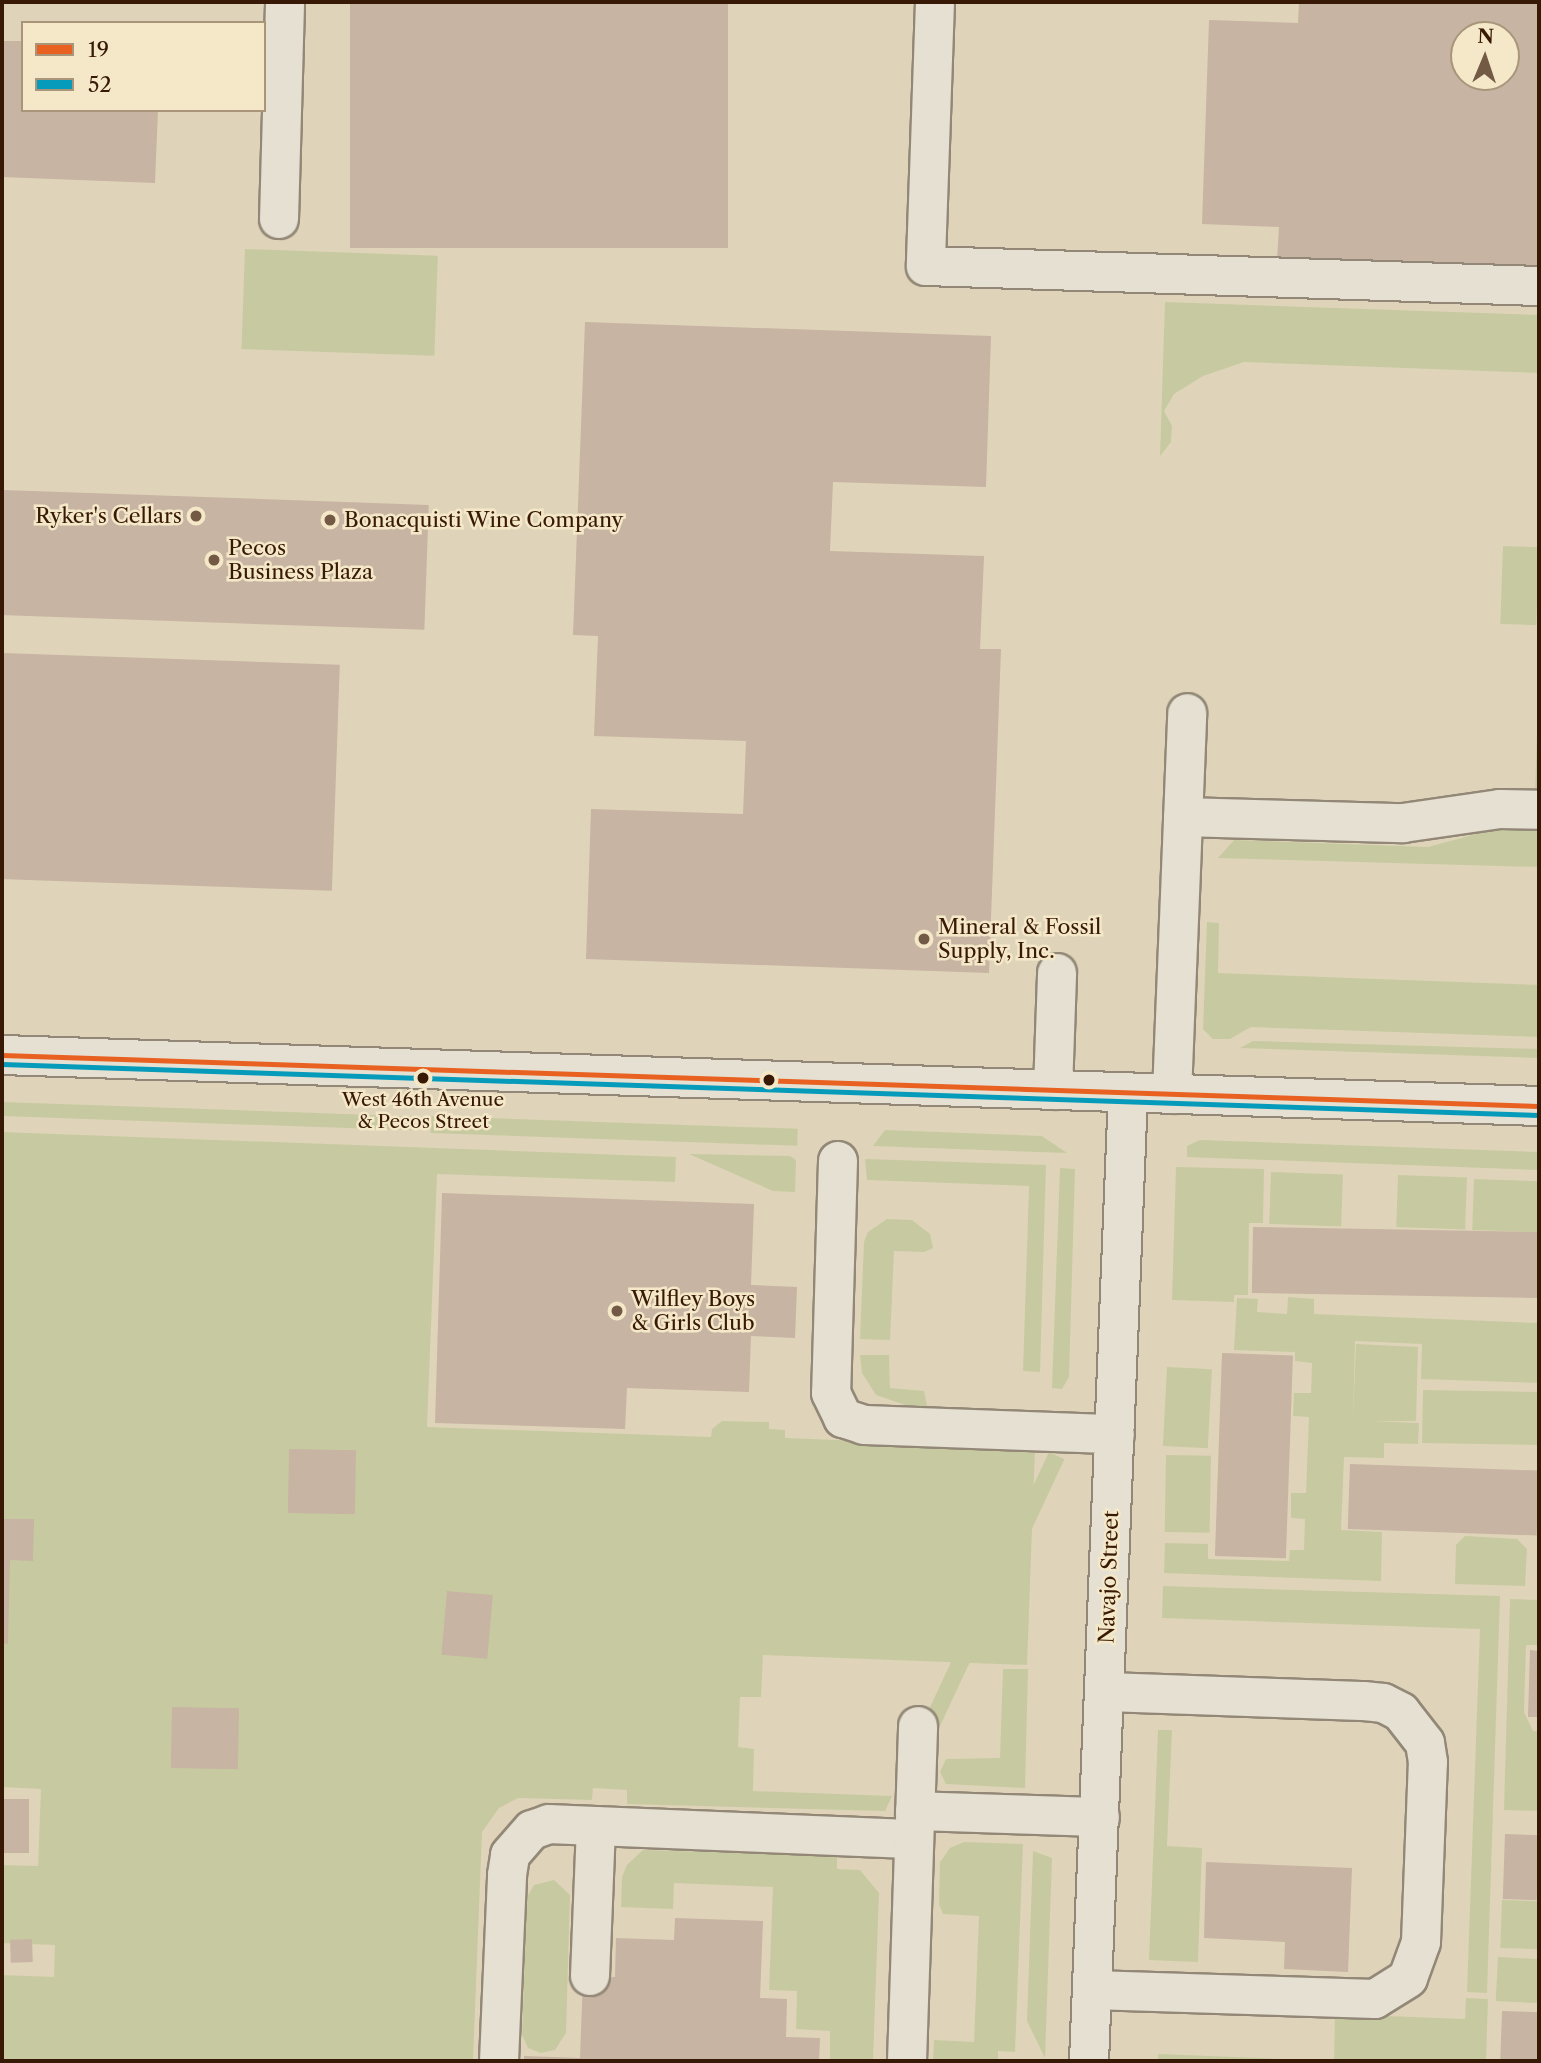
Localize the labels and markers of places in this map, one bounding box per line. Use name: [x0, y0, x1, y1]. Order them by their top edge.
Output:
place label: Ryker's Cellars: [35, 503, 182, 529]
place label: Bonacquisti Wine Company: [344, 507, 624, 533]
marker: Ryker's Cellars: [188, 508, 204, 524]
marker: Bonacquisti Wine Company: [322, 512, 338, 528]
place label: Pecos Business Plaza: [228, 535, 373, 585]
marker: Pecos Business Plaza: [206, 552, 222, 568]
place label: Mineral & Fossil Supply, Inc.: [938, 914, 1101, 964]
marker: Mineral & Fossil Supply, Inc.: [916, 931, 932, 947]
marker: West 46th Avenue & Pecos Street: [416, 1071, 430, 1085]
unlabelled marker: [762, 1073, 776, 1087]
place label: West 46th Avenue & Pecos Street: [341, 1089, 505, 1133]
place label: Wilfley Boys & Girls Club: [631, 1286, 756, 1336]
marker: Wilfley Boys & Girls Club: [609, 1303, 625, 1319]

